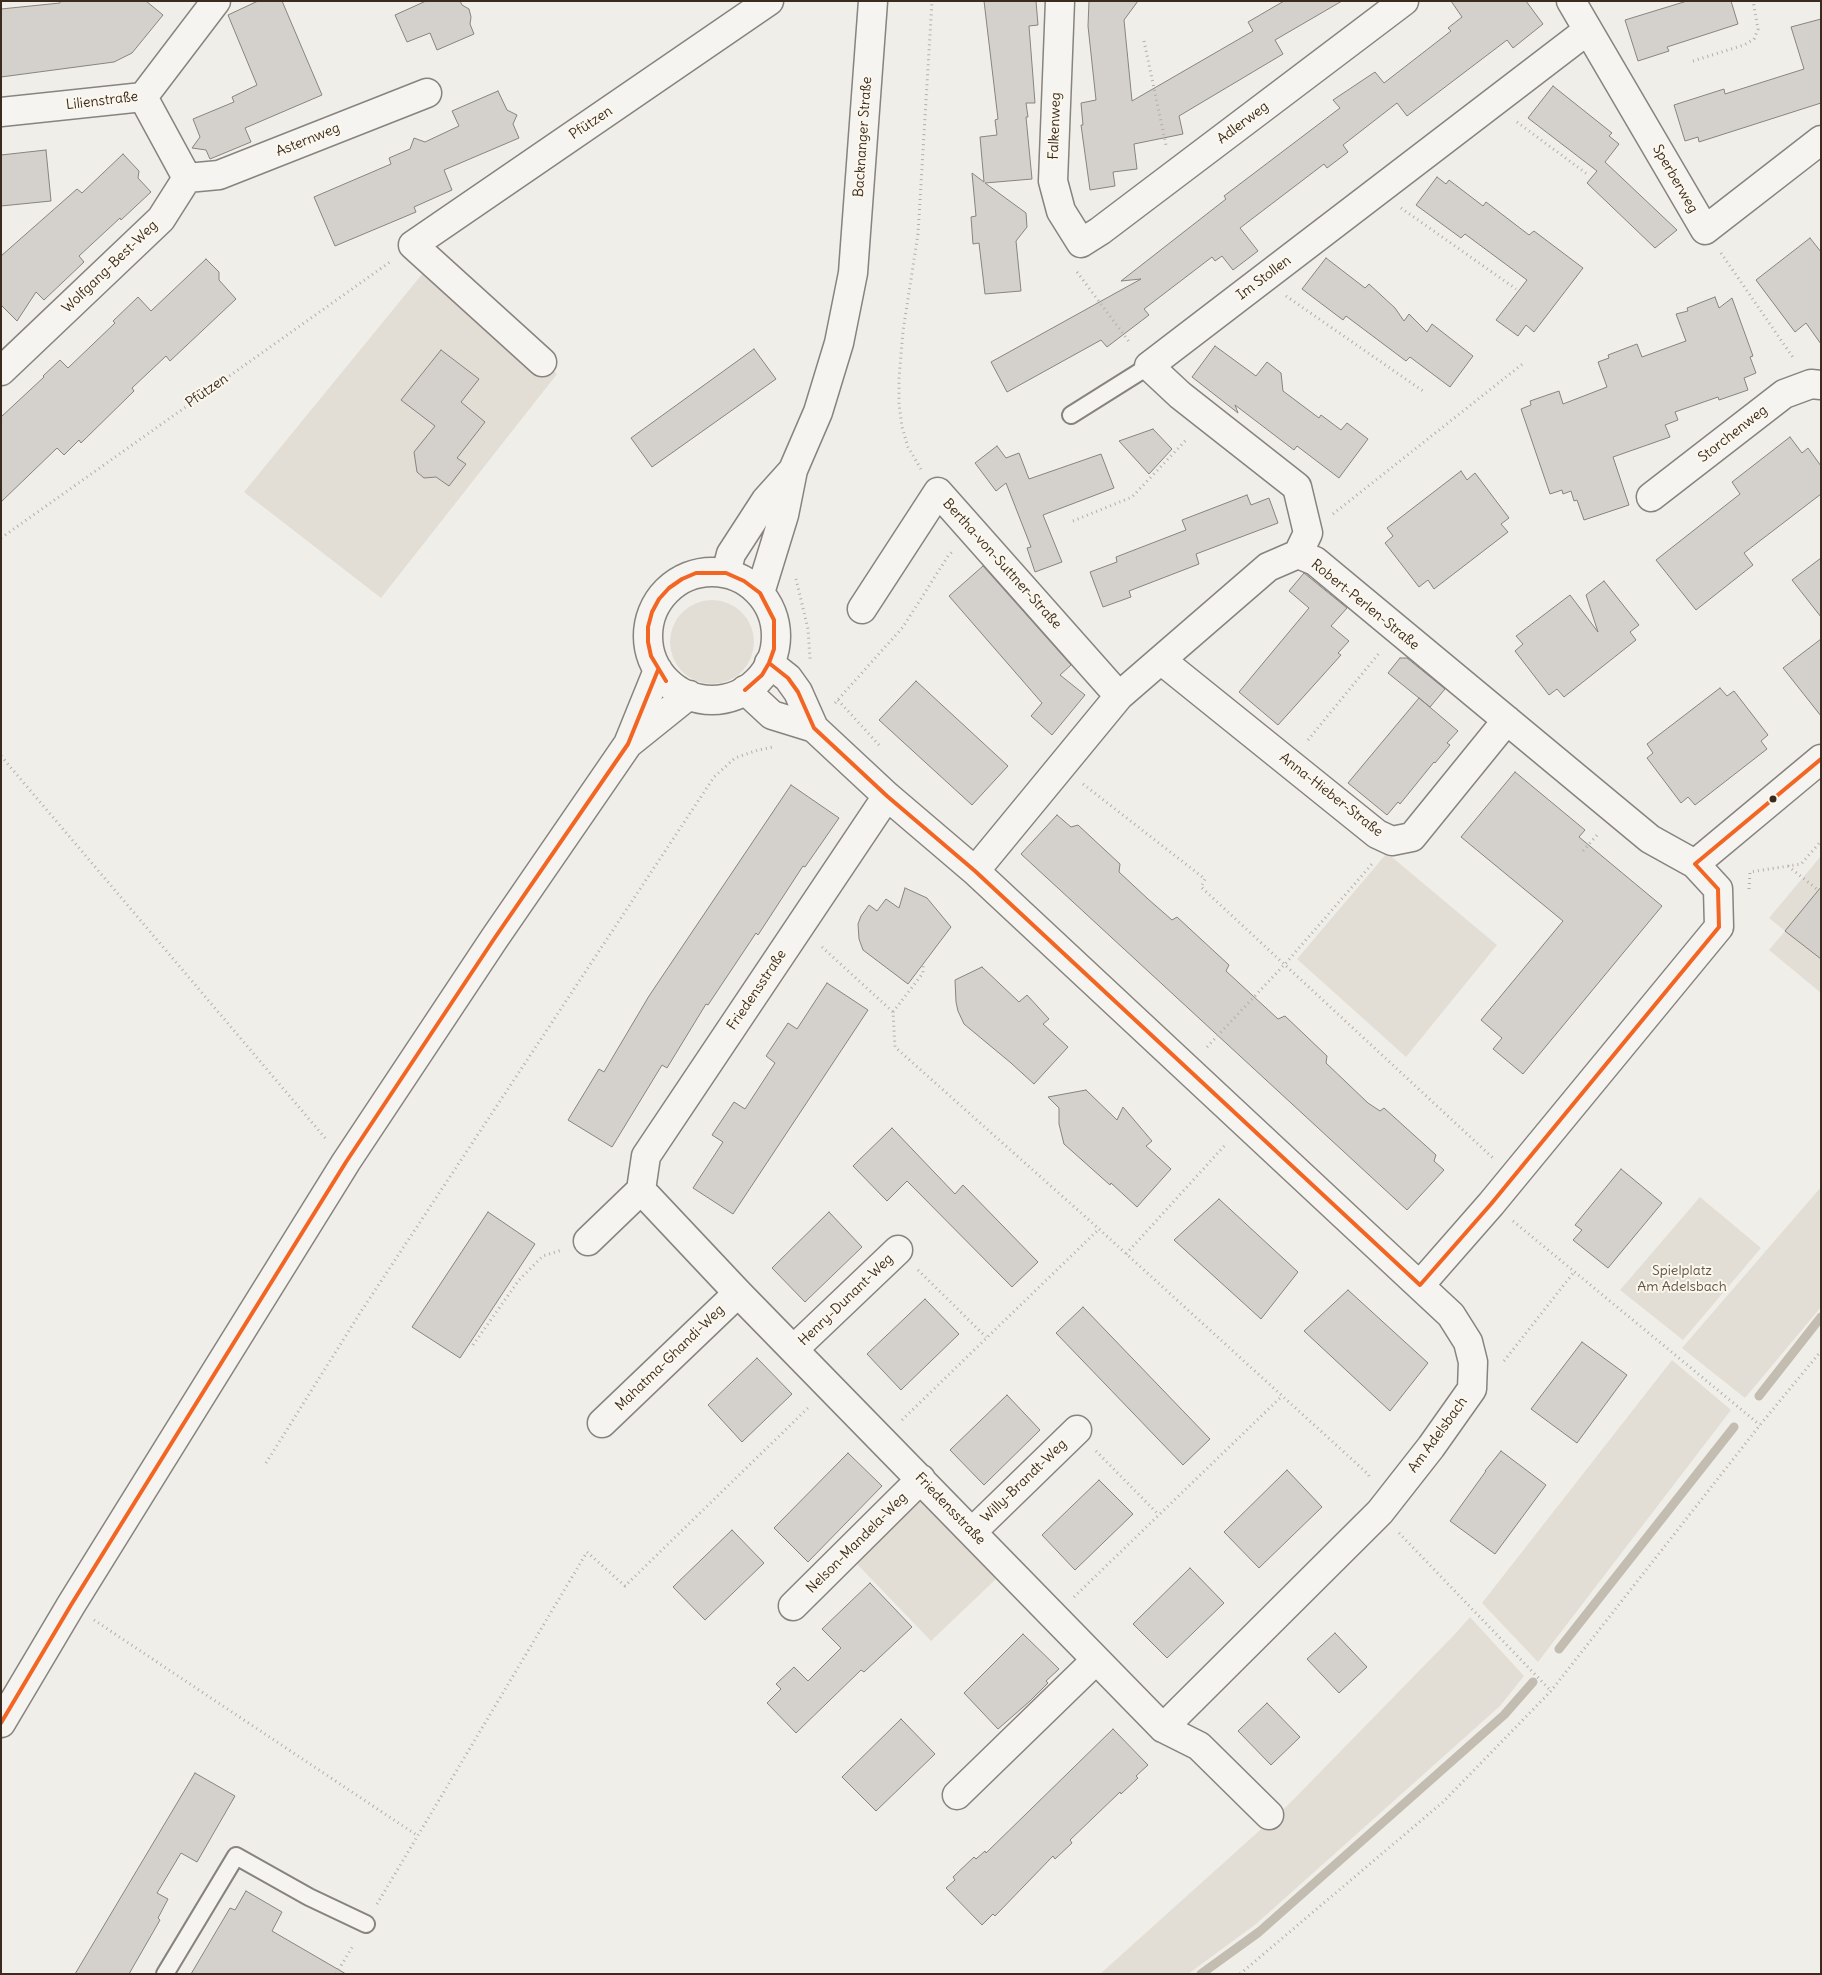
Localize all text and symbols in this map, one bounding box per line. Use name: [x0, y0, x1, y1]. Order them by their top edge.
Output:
street label: Backnanger Straße: [850, 76, 876, 198]
street label: Lilienstraße: [65, 88, 139, 114]
street label: Falkenweg: [1045, 92, 1065, 160]
street label: Adlerweg: [1214, 98, 1272, 148]
street label: Pfützen: [566, 103, 616, 143]
street label: Asternweg: [274, 120, 342, 160]
street label: Sperberweg: [1649, 142, 1701, 216]
street label: Wolfgang-Best-Weg: [59, 217, 161, 317]
street label: Im Stollen: [1234, 252, 1294, 304]
street label: Pfützen: [183, 370, 231, 412]
street label: Storchenweg: [1695, 402, 1771, 466]
street label: Bertha-von-Suttner-Straße: [939, 495, 1065, 633]
street label: Robert-Perlen-Straße: [1307, 556, 1423, 654]
street label: Anna-Hieber-Straße: [1276, 749, 1386, 841]
unlabelled marker: [1768, 794, 1778, 804]
street label: Friedensstraße: [724, 946, 790, 1034]
street label: Henry-Dunant-Weg: [795, 1251, 897, 1349]
park label: Spielplatz Am Adelsbach: [1637, 1263, 1727, 1295]
street label: Mahatma-Ghandi-Weg: [612, 1302, 728, 1414]
street label: Am Adelsbach: [1405, 1394, 1471, 1476]
street label: Willy-Brandt-Weg: [978, 1436, 1070, 1526]
street label: Friedensstraße: [911, 1469, 989, 1549]
street label: Nelson-Mandela-Weg: [803, 1489, 911, 1597]

